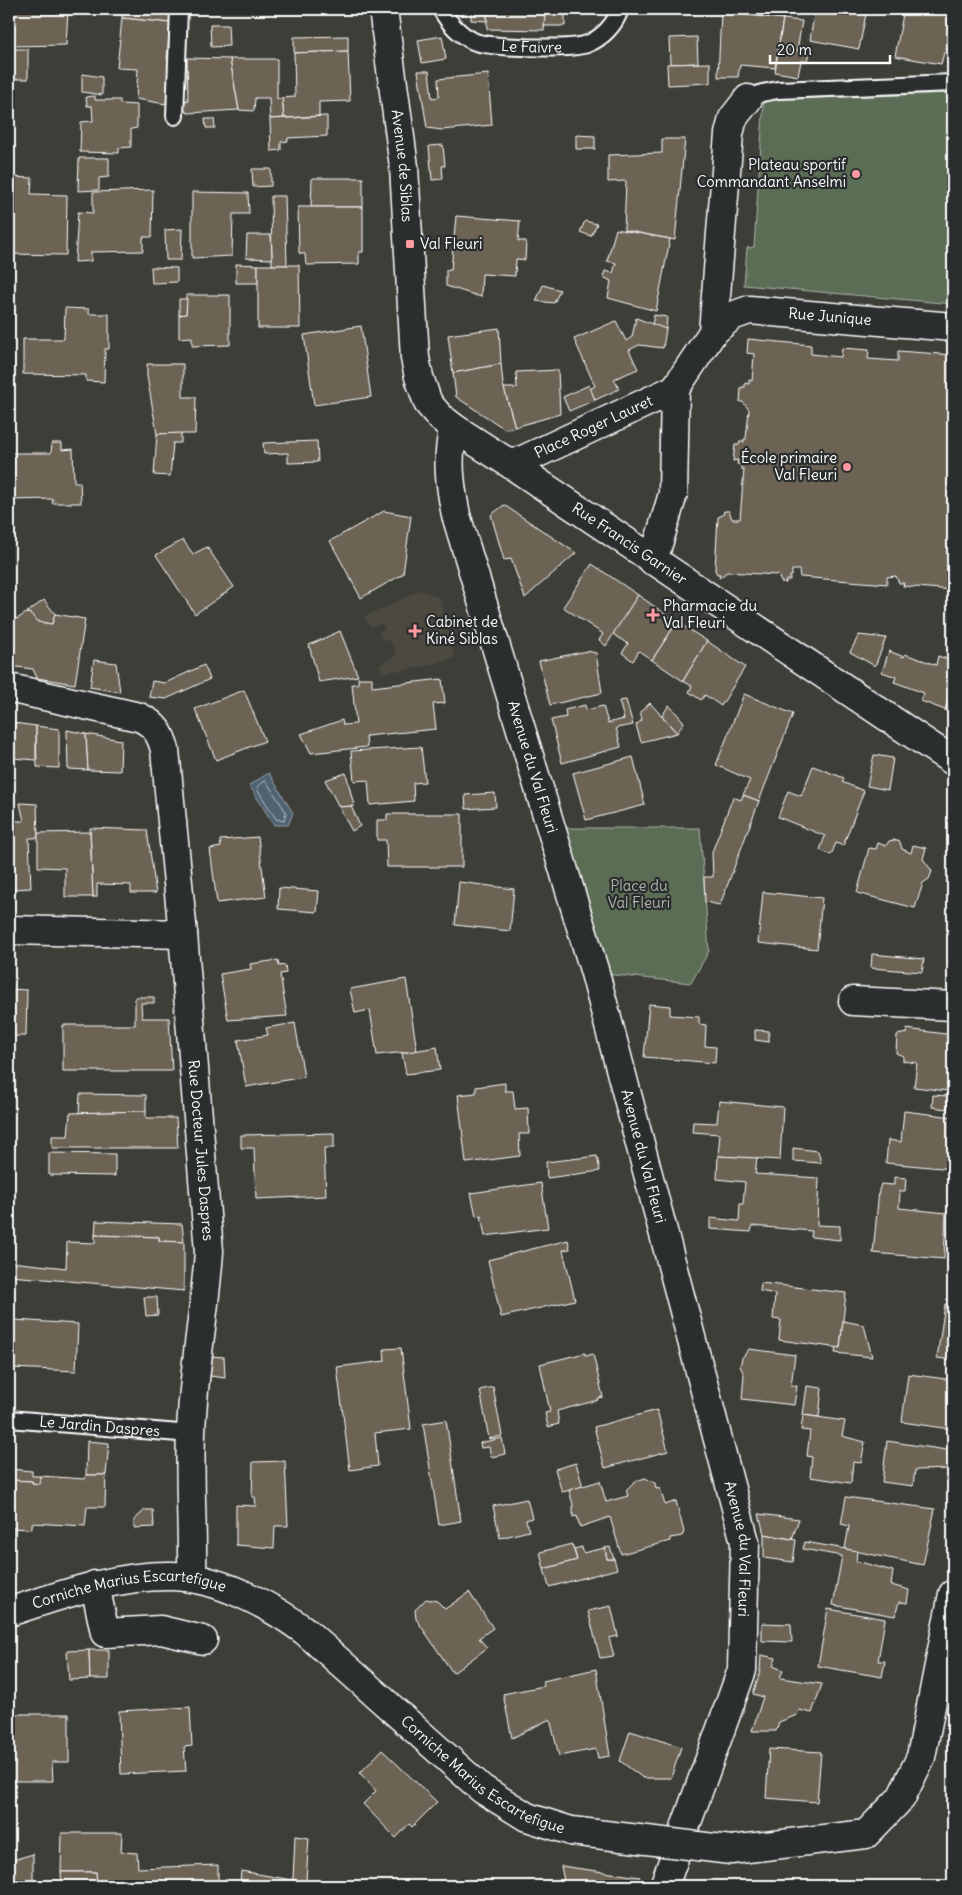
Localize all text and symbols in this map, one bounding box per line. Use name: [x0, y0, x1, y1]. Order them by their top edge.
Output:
scale bar: [770, 32, 890, 64]
street label: Le Faivre: [501, 36, 562, 57]
text: 20 m: [777, 40, 812, 59]
street label: Avenue de Siblas: [387, 108, 417, 223]
place label: Plateau sportif Commandant Anselmi: [697, 155, 847, 191]
marker: Plateau sportif Commandant Anselmi: [850, 168, 862, 180]
place label: Val Fleuri: [420, 234, 482, 253]
marker: Val Fleuri: [404, 238, 416, 250]
street label: Rue Junique: [788, 303, 872, 329]
street label: Place Roger Lauret: [531, 391, 655, 462]
place label: École primaire Val Fleuri: [741, 448, 837, 484]
marker: École primaire Val Fleuri: [841, 461, 853, 473]
street label: Rue Francis Garnier: [569, 498, 691, 589]
place label: Pharmacie du Val Fleuri: [663, 596, 757, 632]
marker: Pharmacie du Val Fleuri: [647, 609, 659, 621]
place label: Cabinet de Kiné Siblas: [426, 612, 498, 648]
marker: Cabinet de Kiné Siblas: [408, 624, 422, 638]
street label: Avenue du Val Fleuri: [504, 698, 562, 835]
park label: Place du Val Fleuri: [608, 876, 670, 912]
street label: Rue Docteur Jules Daspres: [184, 1059, 218, 1242]
street label: Avenue du Val Fleuri: [617, 1087, 671, 1225]
street label: Le Jardin Daspres: [39, 1412, 161, 1440]
street label: Avenue du Val Fleuri: [720, 1479, 755, 1617]
street label: Corniche Marius Escartefigue: [30, 1566, 229, 1613]
street label: Corniche Marius Escartefigue: [397, 1711, 567, 1837]

